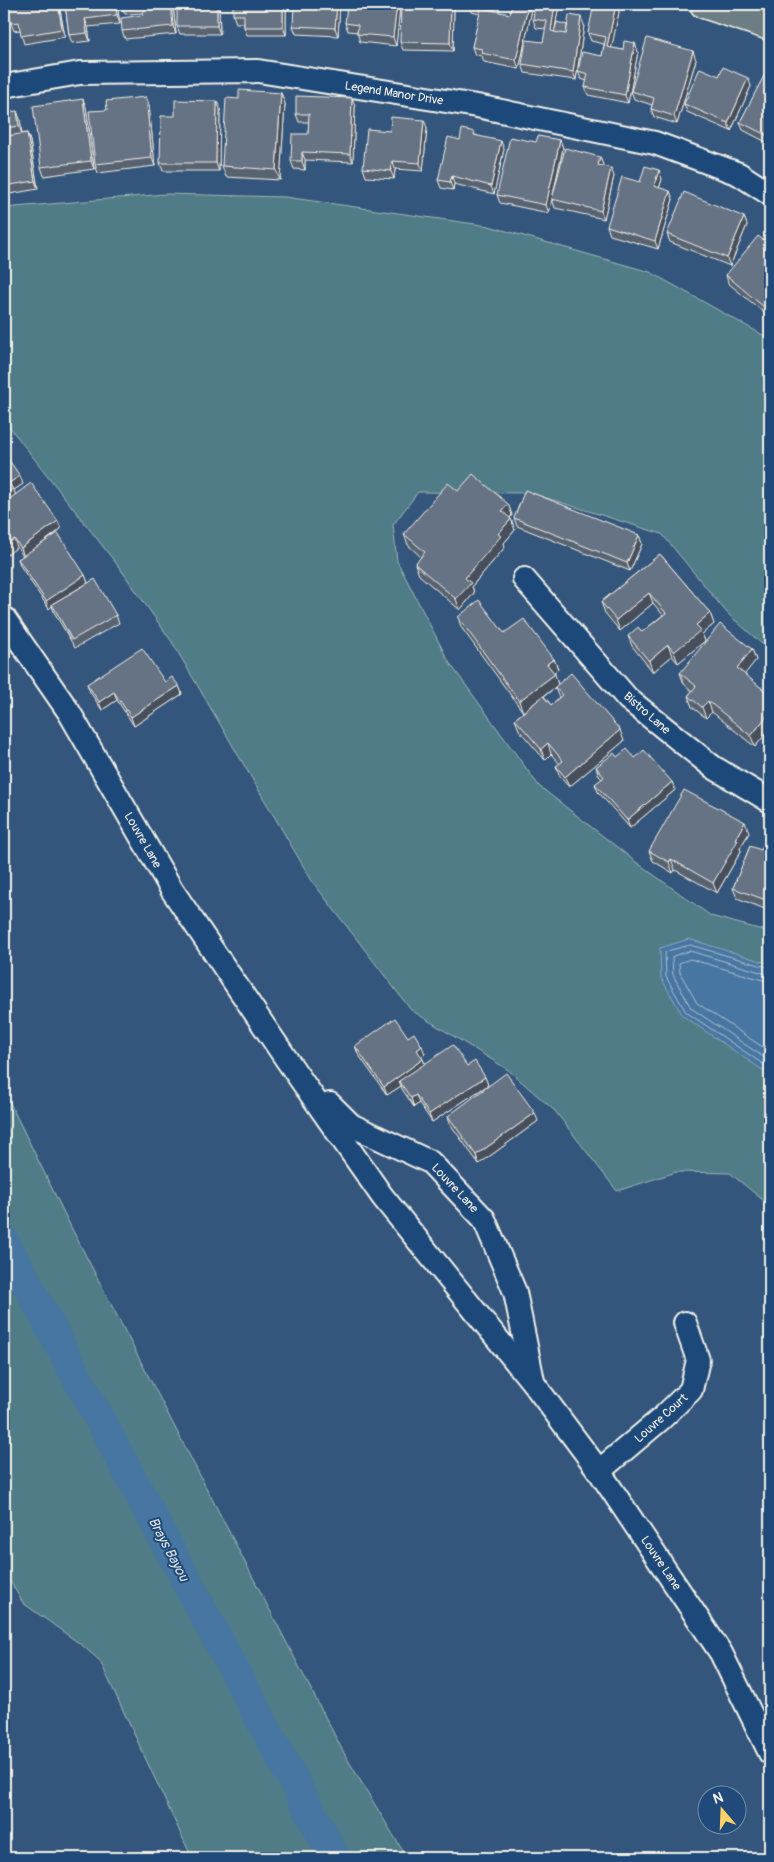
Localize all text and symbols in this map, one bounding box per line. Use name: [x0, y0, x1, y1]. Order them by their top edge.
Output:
street label: Legend Manor Drive: [344, 78, 444, 109]
street label: Bistro Lane: [620, 689, 673, 738]
street label: Louvre Lane: [121, 810, 165, 871]
street label: Louvre Lane: [428, 1161, 481, 1216]
street label: Louvre Court: [632, 1391, 691, 1446]
water label: Brays Bayou: [145, 1514, 193, 1585]
street label: Louvre Lane: [637, 1533, 684, 1593]
north arrow: [696, 1784, 746, 1834]
text: N: [711, 1789, 725, 1808]

